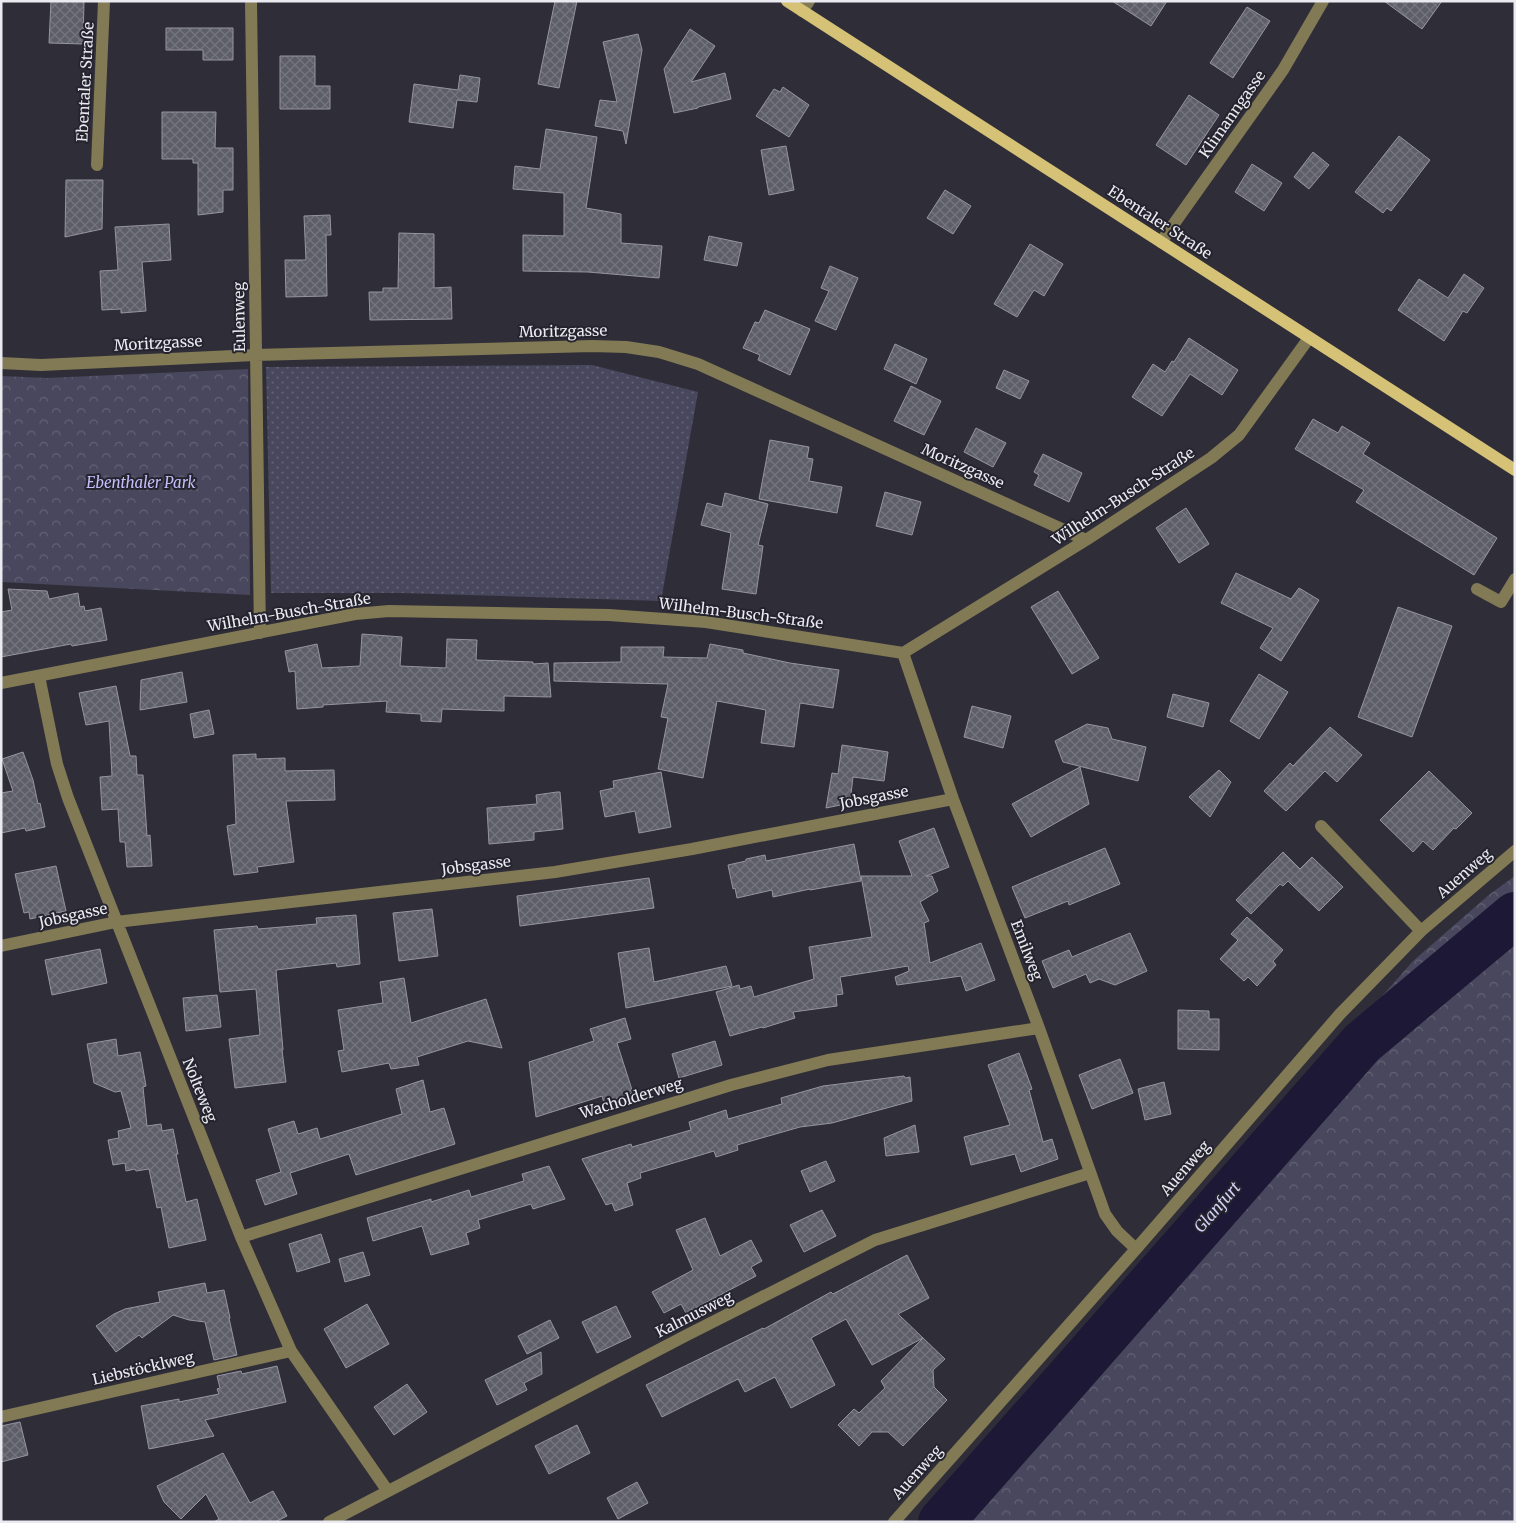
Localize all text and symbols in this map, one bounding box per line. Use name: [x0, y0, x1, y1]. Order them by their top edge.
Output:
street label: Ebentaler Straße: [72, 21, 98, 143]
street label: Klimanngasse: [1195, 66, 1269, 162]
street label: Ebentaler Straße: [1104, 181, 1216, 263]
street label: Eulenweg: [229, 282, 249, 352]
street label: Moritzgasse: [519, 321, 608, 341]
street label: Moritzgasse: [113, 331, 203, 355]
street label: Moritzgasse: [919, 439, 1007, 493]
street label: Wilhelm-Busch-Straße: [1048, 443, 1198, 550]
park label: Ebenthaler Park: [86, 473, 196, 492]
street label: Wilhelm-Busch-Straße: [205, 588, 372, 636]
street label: Wilhelm-Busch-Straße: [657, 593, 825, 633]
street label: Jobsgasse: [837, 781, 910, 813]
street label: Auenweg: [1432, 844, 1495, 903]
street label: Jobsgasse: [439, 851, 512, 879]
street label: Jobsgasse: [36, 898, 109, 932]
street label: Emilweg: [1007, 917, 1047, 983]
street label: Nolteweg: [179, 1055, 221, 1125]
street label: Wacholderweg: [576, 1073, 685, 1123]
street label: Auenweg: [1155, 1137, 1214, 1200]
water label: Glanfurt: [1190, 1177, 1245, 1236]
street label: Kalmusweg: [652, 1286, 736, 1342]
street label: Liebstöcklweg: [90, 1347, 196, 1389]
street label: Auenweg: [887, 1441, 946, 1504]

